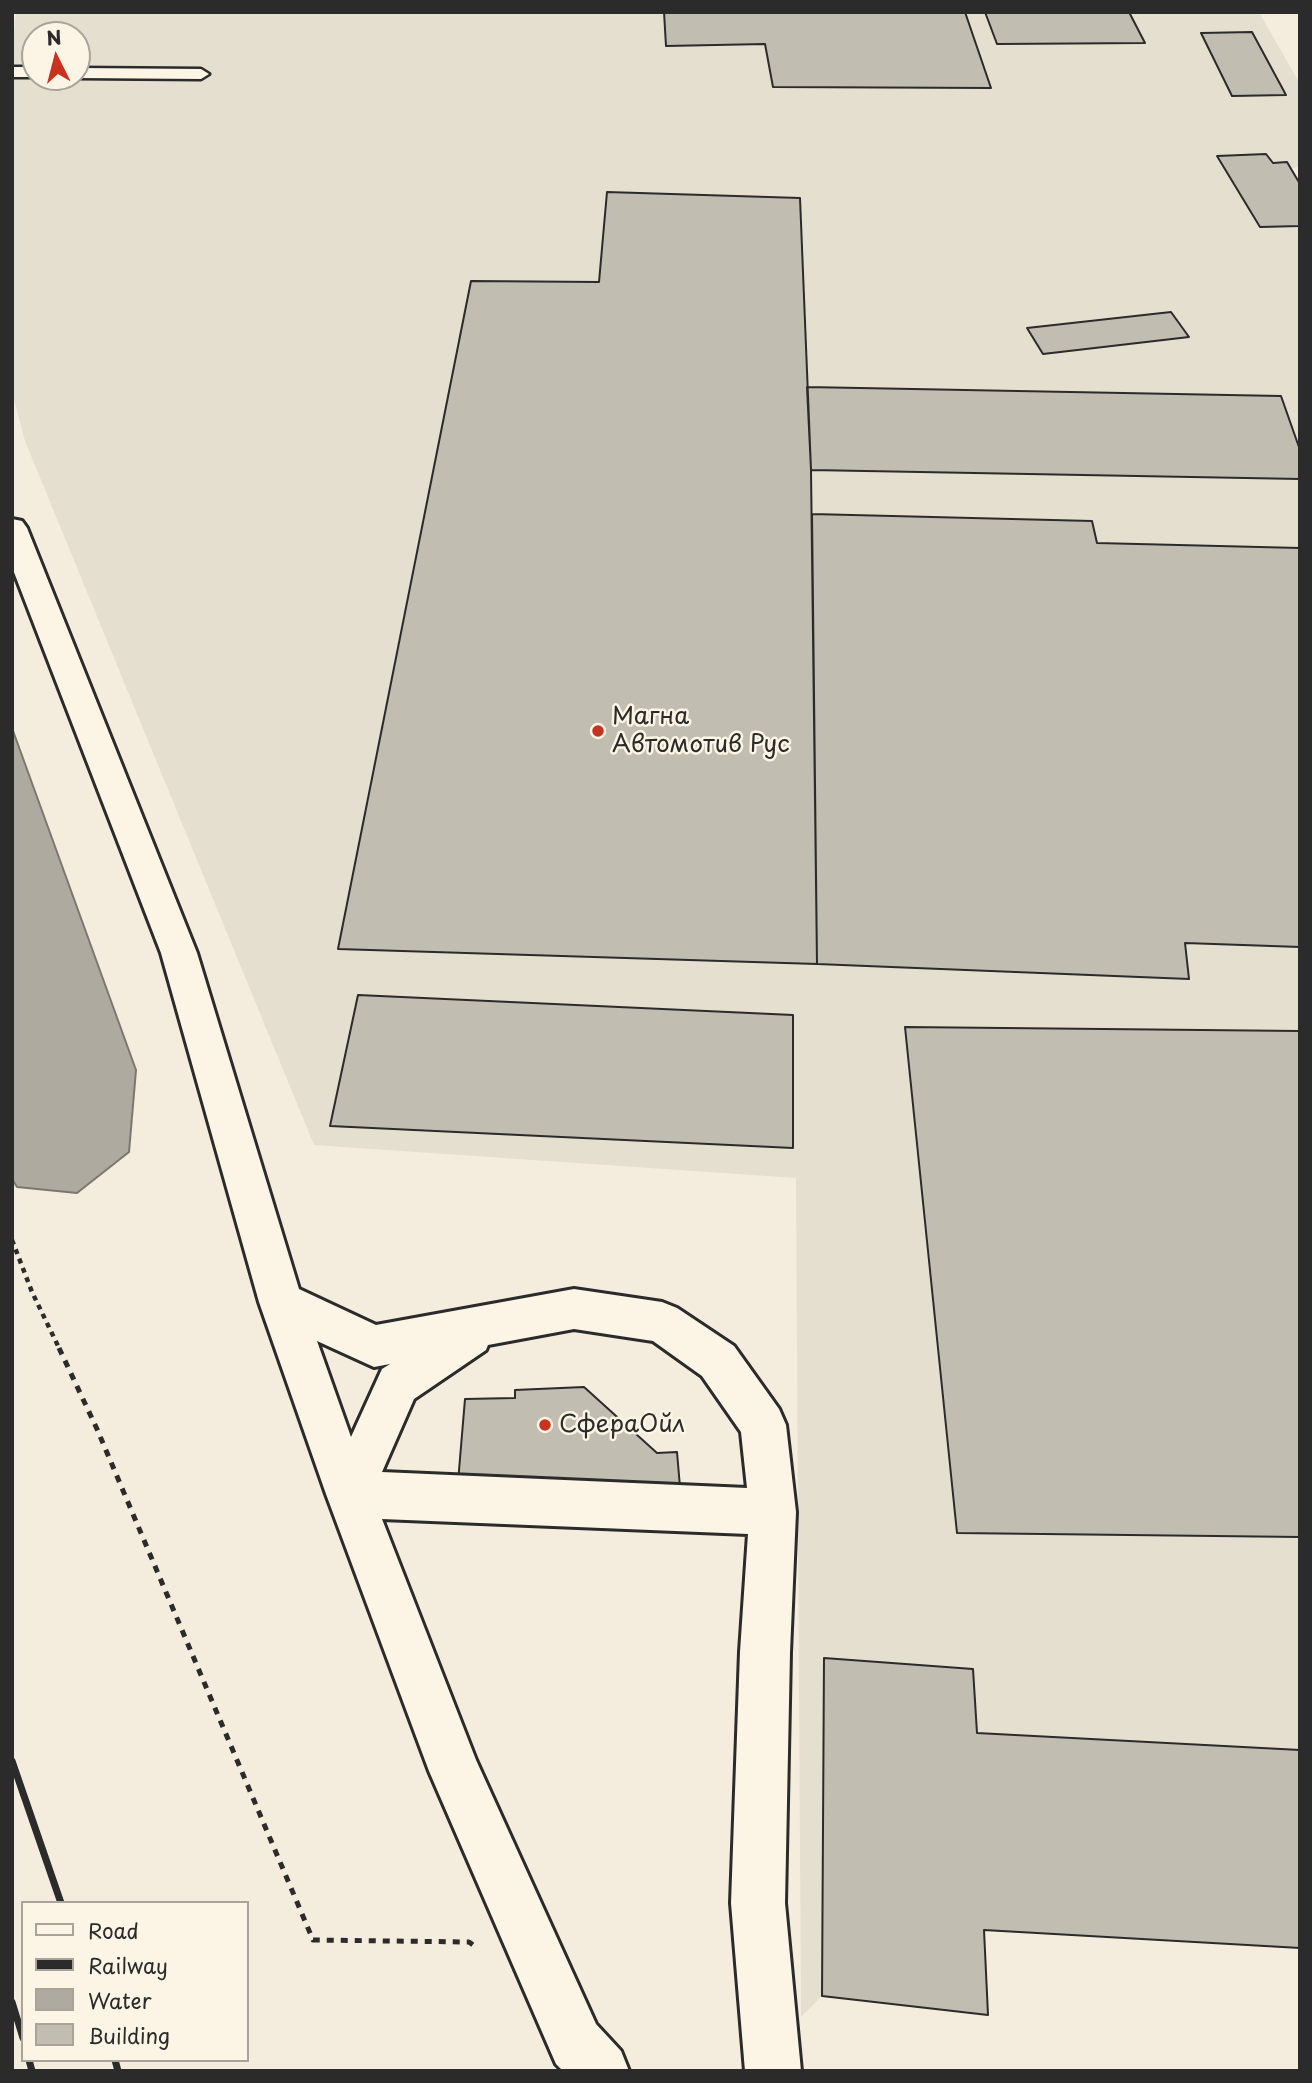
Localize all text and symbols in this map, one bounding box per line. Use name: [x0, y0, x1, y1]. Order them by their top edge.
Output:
north arrow: [21, 21, 91, 91]
text: N: [45, 22, 63, 52]
place label: Магна Автомотив Рус: [612, 703, 790, 759]
marker: Магна Автомотив Рус: [590, 723, 606, 739]
place label: СфераОйл: [559, 1411, 685, 1439]
marker: СфераОйл: [537, 1417, 553, 1433]
legend: [21, 1901, 248, 2062]
text: Road: [88, 1914, 139, 1946]
text: Railway: [88, 1949, 168, 1981]
text: Water: [88, 1984, 151, 2016]
text: Building: [88, 2019, 170, 2051]

